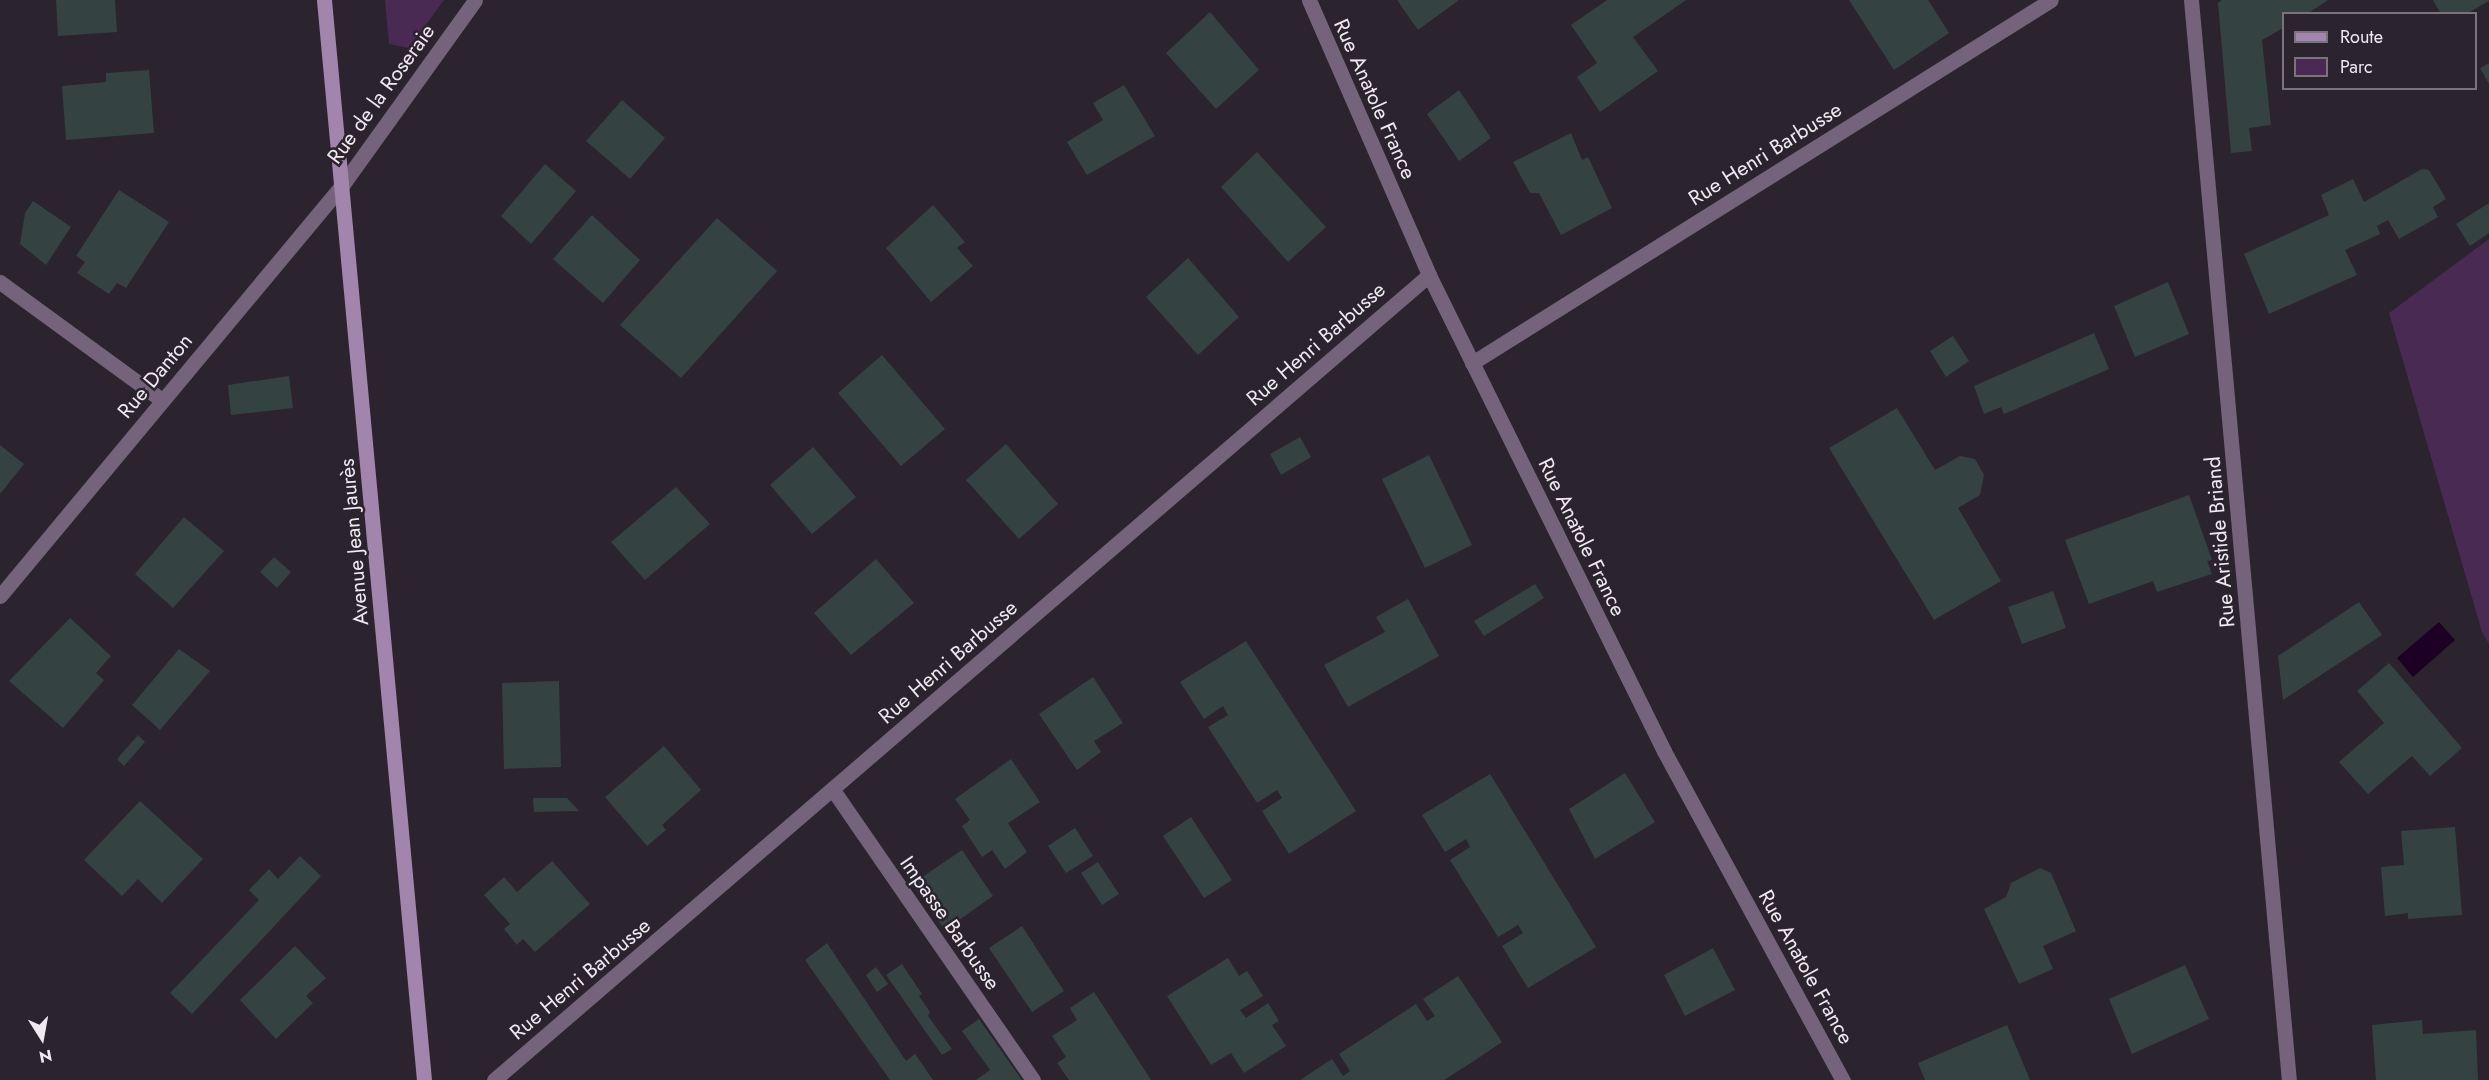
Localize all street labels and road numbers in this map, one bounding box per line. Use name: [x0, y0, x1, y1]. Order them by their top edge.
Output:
street label: Rue Anatole France: [1328, 15, 1422, 183]
street label: Rue de la Roseraie: [322, 19, 440, 169]
street label: Rue Henri Barbusse: [1684, 97, 1846, 211]
street label: Rue Henri Barbusse: [1242, 277, 1390, 411]
street label: Rue Danton: [112, 329, 198, 423]
street label: Rue Anatole France: [1533, 454, 1631, 620]
street label: Rue Aristide Briand: [2200, 455, 2240, 629]
street label: Avenue Jean Jaurès: [334, 458, 374, 626]
street label: Rue Henri Barbusse: [874, 595, 1022, 729]
street label: Impasse Barbusse: [895, 851, 1005, 995]
street label: Rue Anatole France: [1753, 885, 1859, 1049]
street label: Rue Henri Barbusse: [505, 913, 655, 1045]

